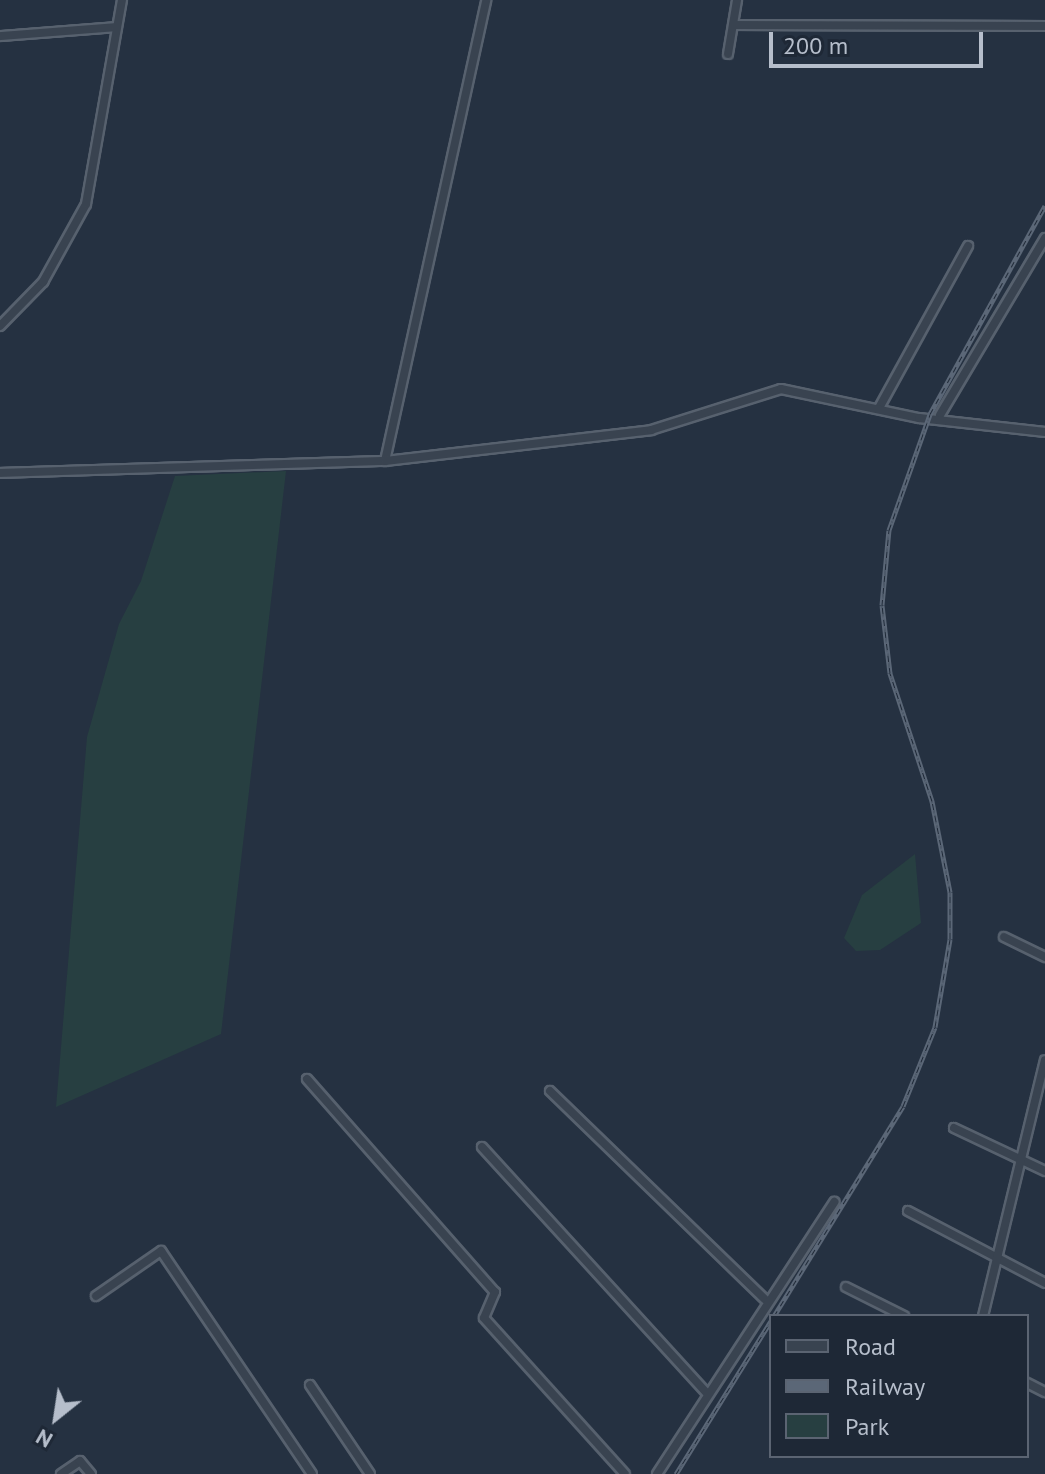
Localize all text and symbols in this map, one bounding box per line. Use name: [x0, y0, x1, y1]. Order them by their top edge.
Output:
scale bar: [773, 16, 987, 66]
text: 200 m: [783, 30, 848, 61]
legend: [769, 1314, 1029, 1458]
text: Road: [845, 1331, 896, 1362]
text: Railway: [845, 1371, 925, 1402]
north arrow: [16, 1378, 96, 1458]
text: Park: [845, 1411, 889, 1442]
text: N: [31, 1423, 57, 1455]

